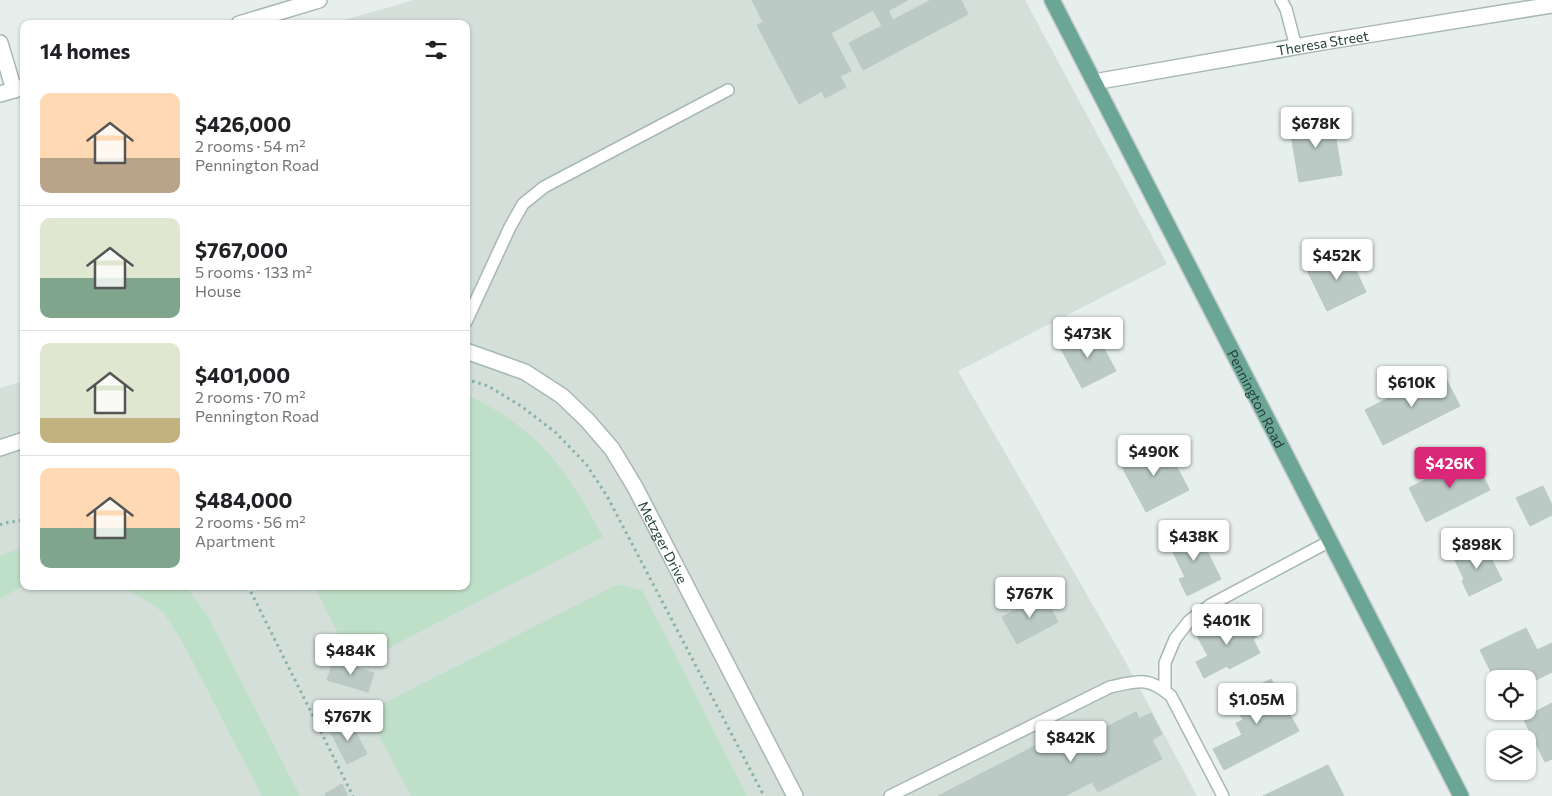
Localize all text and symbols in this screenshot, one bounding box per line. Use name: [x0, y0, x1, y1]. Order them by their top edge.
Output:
street label: Theresa Street: [1275, 26, 1370, 58]
icon: filters: [422, 36, 450, 64]
text: 14 homes: [40, 38, 130, 63]
pin: $678K: [1281, 106, 1351, 149]
text: $426,000: [195, 111, 291, 136]
icon: home: [80, 113, 140, 173]
text: $678K: [1292, 113, 1340, 132]
text: 2 rooms · 54 m²: [195, 136, 306, 155]
text: Pennington Road: [195, 155, 319, 174]
text: $767,000: [195, 237, 288, 262]
icon: home: [80, 238, 140, 298]
pin: $452K: [1302, 238, 1372, 281]
text: $452K: [1313, 245, 1361, 264]
text: 5 rooms · 133 m²: [195, 262, 312, 281]
text: House: [195, 281, 241, 300]
pin: $473K: [1053, 316, 1123, 359]
text: $473K: [1064, 323, 1112, 342]
street label: Pennington Road: [1224, 346, 1289, 451]
text: $401,000: [195, 362, 290, 387]
icon: home: [80, 363, 140, 423]
pin: $610K: [1377, 366, 1447, 408]
text: $610K: [1388, 372, 1436, 391]
text: 2 rooms · 70 m²: [195, 387, 306, 406]
text: Pennington Road: [195, 406, 319, 425]
pin: $490K: [1119, 434, 1189, 477]
text: $490K: [1129, 441, 1179, 460]
pin: $426K: [1415, 446, 1485, 489]
text: $426K: [1426, 453, 1474, 472]
text: $484,000: [195, 487, 293, 512]
icon: home: [80, 488, 140, 548]
street label: Metzger Drive: [635, 498, 692, 586]
text: 2 rooms · 56 m²: [195, 512, 306, 531]
pin: $438K: [1159, 520, 1229, 562]
text: $438K: [1169, 526, 1219, 545]
pin: $898K: [1442, 528, 1512, 570]
text: Apartment: [195, 531, 275, 550]
text: $898K: [1452, 534, 1502, 553]
pin: $767K: [995, 576, 1065, 619]
text: $767K: [1006, 583, 1054, 602]
pin: $401K: [1192, 604, 1262, 646]
text: $401K: [1203, 610, 1251, 629]
pin: $484K: [316, 634, 386, 676]
text: $484K: [326, 640, 376, 659]
map controls: [1486, 670, 1536, 780]
button: locate: [1486, 670, 1536, 720]
pin: $1.05M: [1216, 682, 1298, 725]
text: $1.05M: [1229, 689, 1285, 708]
pin: $767K: [313, 700, 383, 742]
text: $767K: [324, 706, 372, 725]
pin: $842K: [1036, 720, 1106, 763]
text: $842K: [1046, 727, 1096, 746]
button: layers: [1486, 730, 1536, 780]

